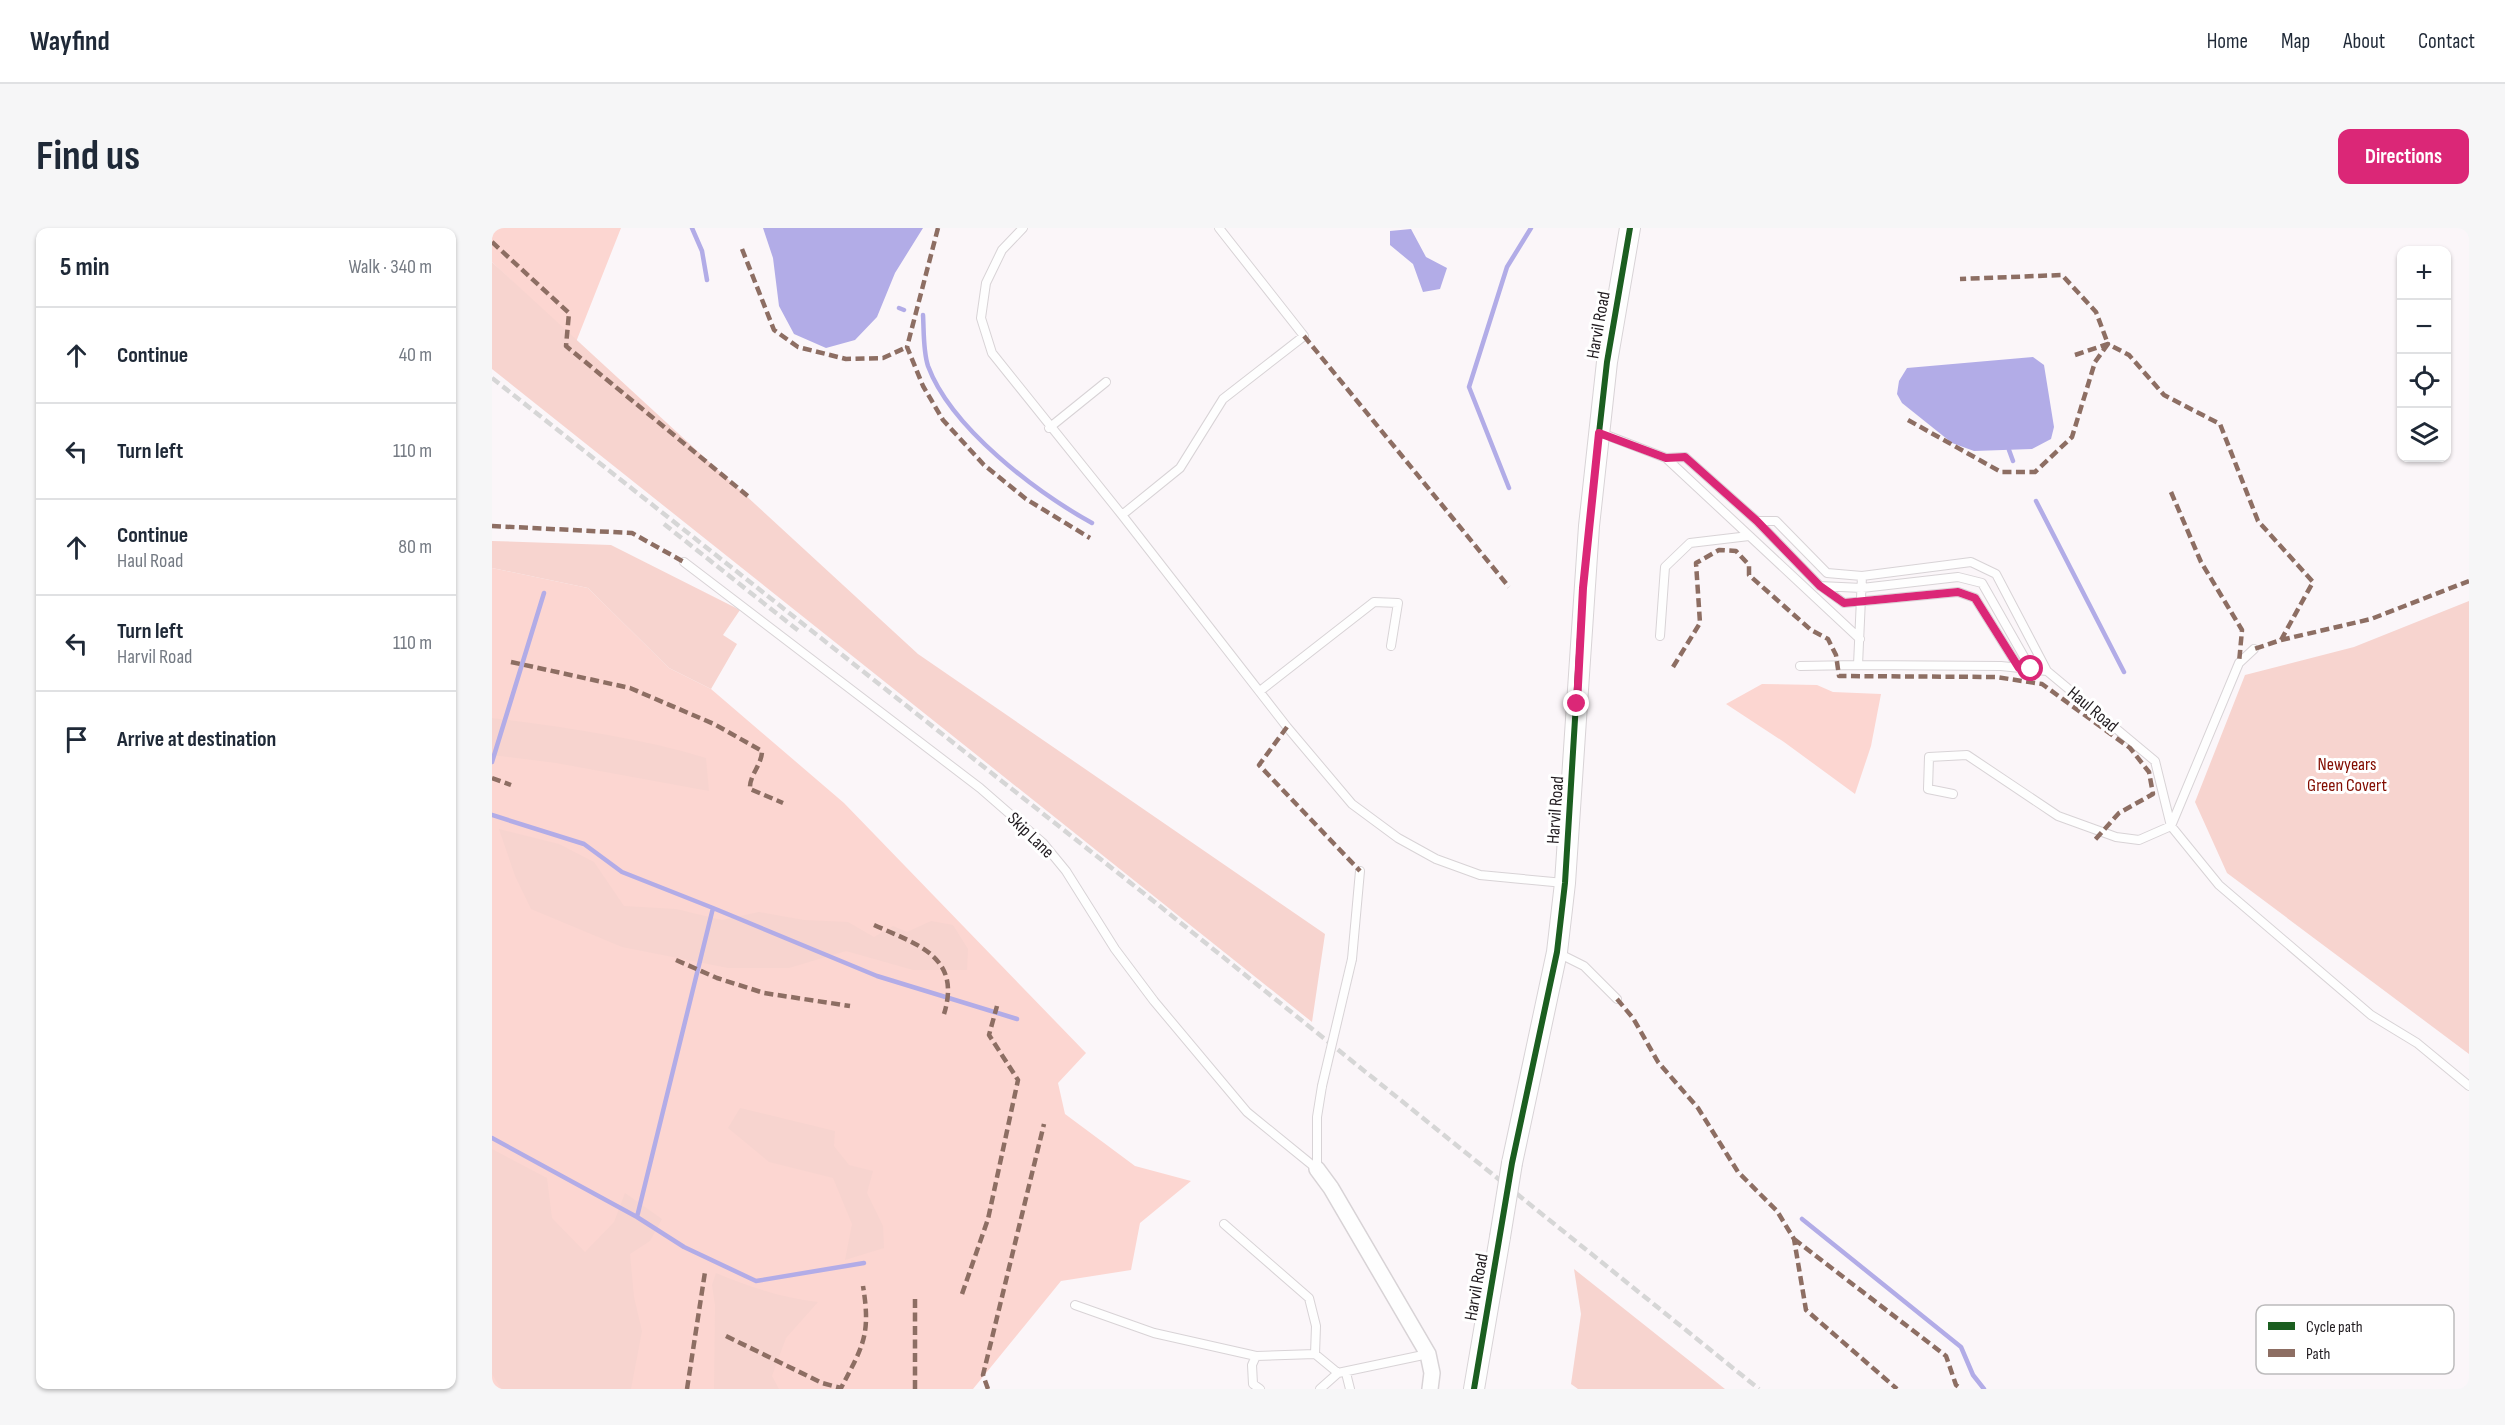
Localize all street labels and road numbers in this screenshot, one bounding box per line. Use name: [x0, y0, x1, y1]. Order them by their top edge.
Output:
street label: Harvil Road: [1582, 290, 1615, 360]
street label: Haul Road: [2063, 682, 2122, 737]
street label: Harvil Road: [1543, 775, 1568, 845]
street label: Skip Lane: [1003, 808, 1058, 863]
street label: Harvil Road: [1460, 1252, 1493, 1322]

